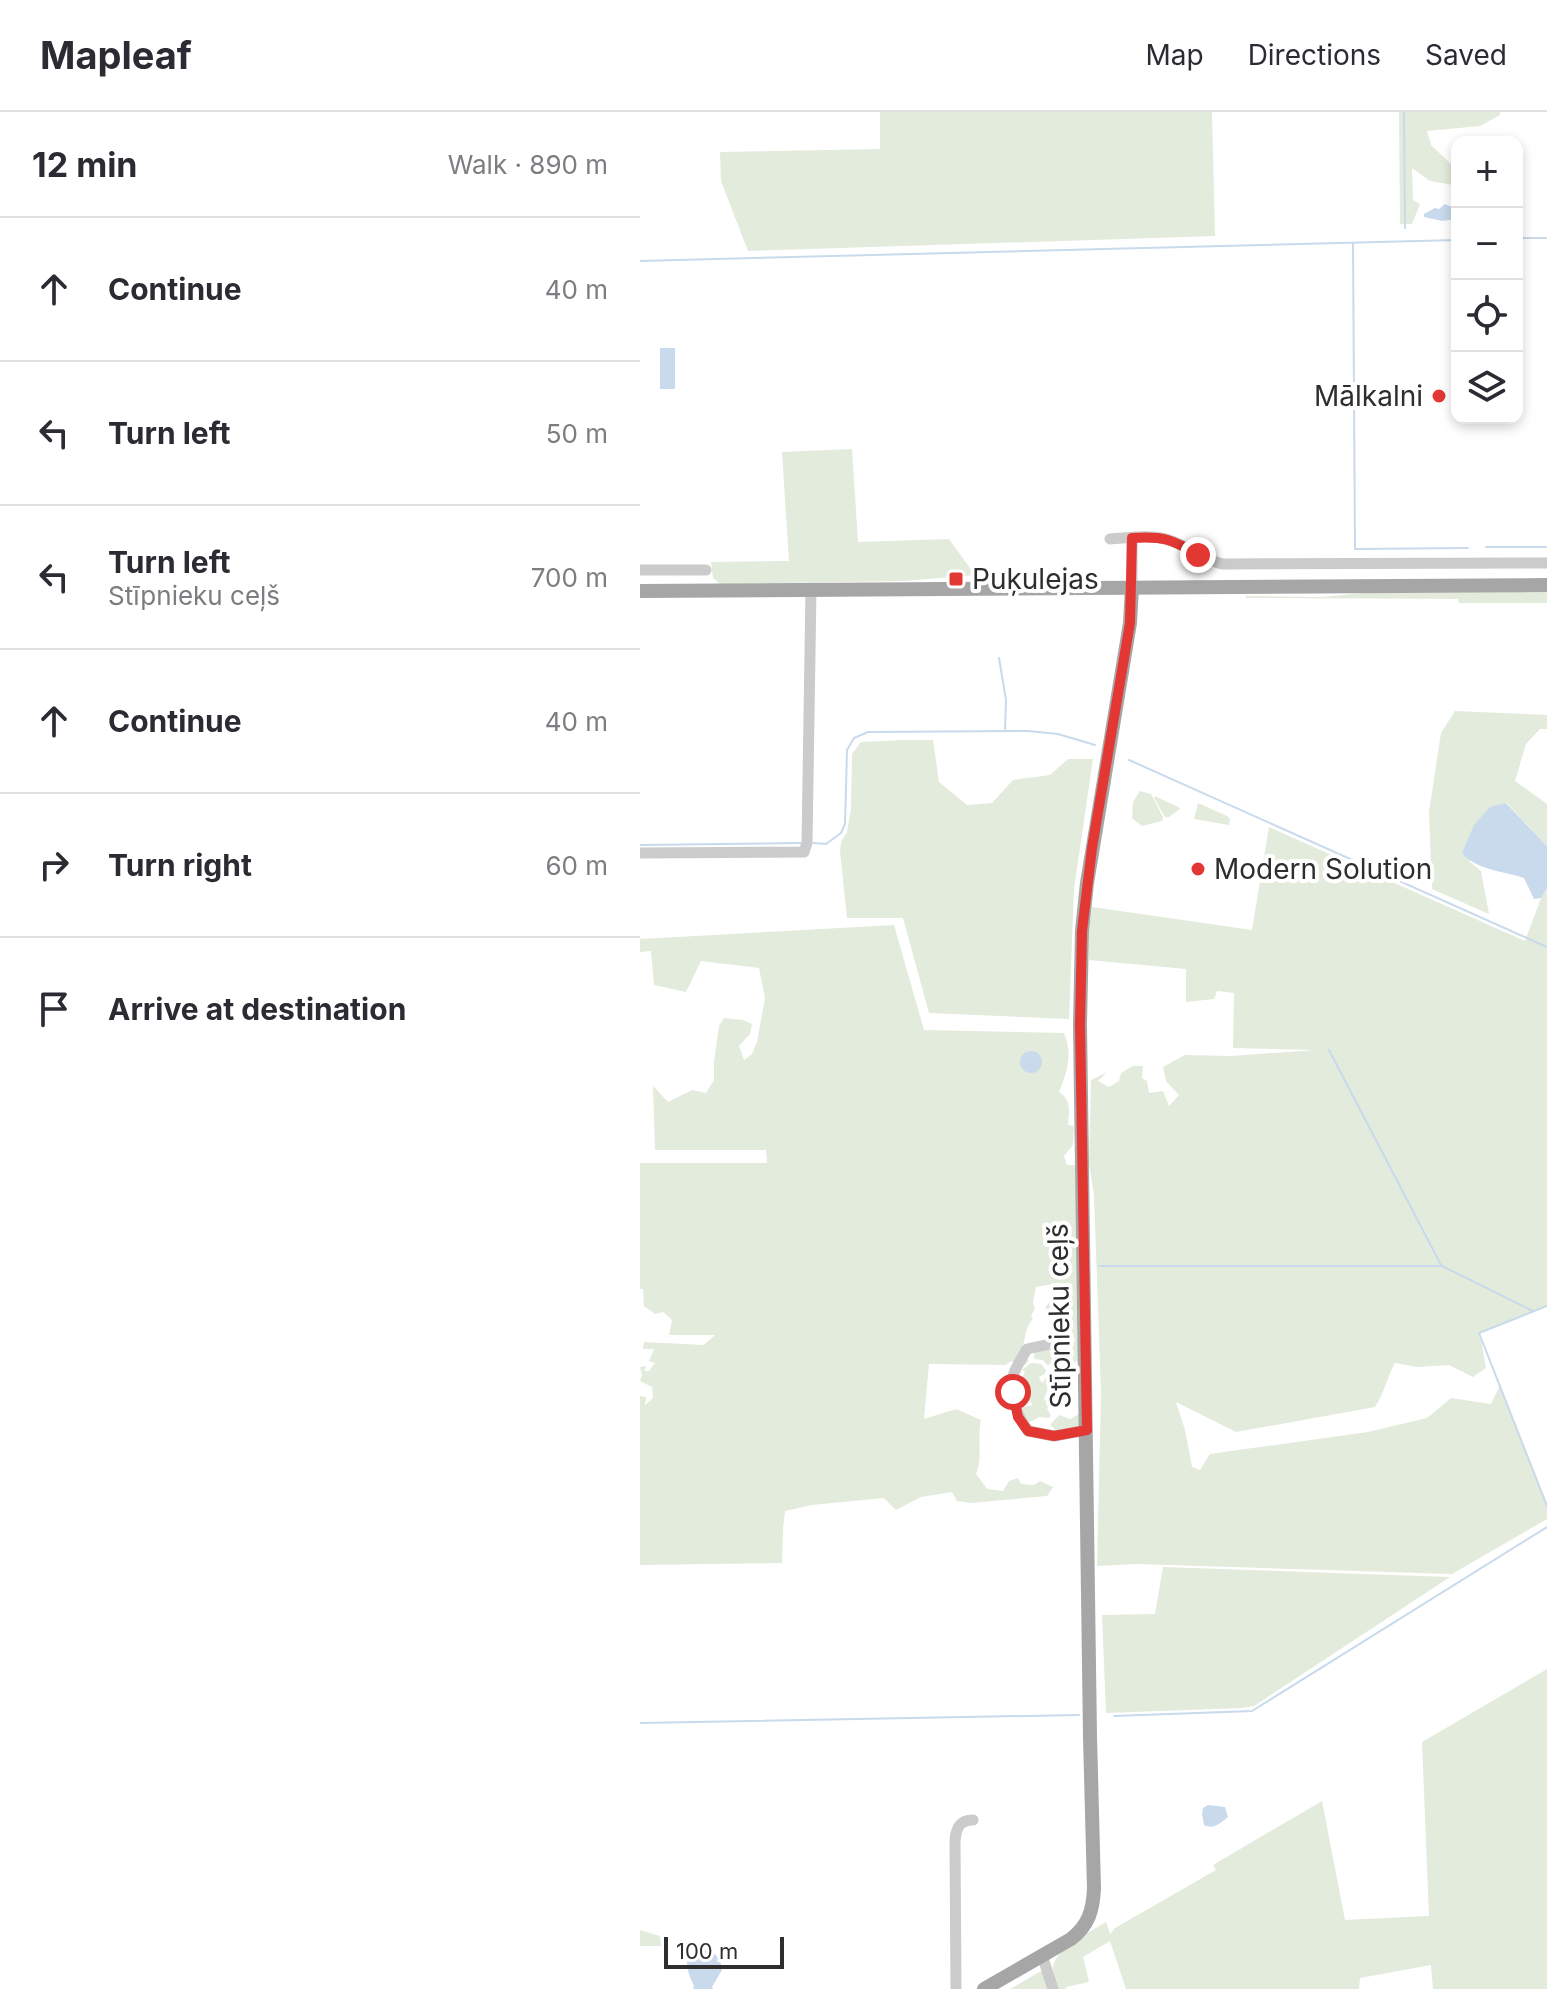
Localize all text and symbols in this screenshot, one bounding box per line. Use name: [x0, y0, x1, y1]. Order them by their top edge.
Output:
text: Mapleaf: [40, 32, 192, 78]
text: Map: [1145, 38, 1204, 72]
text: Directions: [1248, 38, 1381, 72]
text: Saved: [1425, 38, 1507, 72]
map controls: [1451, 136, 1523, 424]
button: +: [1451, 136, 1523, 208]
text: 12 min: [32, 144, 138, 185]
text: Walk · 890 m: [448, 149, 608, 180]
button: −: [1451, 208, 1523, 280]
icon: ahead: [32, 267, 76, 311]
text: Continue: [108, 271, 242, 307]
text: 40 m: [545, 274, 608, 305]
button: locate: [1451, 280, 1523, 352]
button: layers: [1451, 352, 1523, 424]
place label: Mālkalni: [1314, 379, 1423, 413]
marker: Mālkalni: [1430, 387, 1448, 405]
icon: left: [32, 411, 76, 455]
text: Turn left: [108, 415, 230, 451]
text: 50 m: [546, 418, 608, 449]
route end: [1180, 537, 1216, 573]
text: Turn left: [108, 544, 230, 580]
icon: left: [32, 555, 76, 599]
text: 700 m: [531, 562, 608, 593]
place label: Puķulejas: [972, 562, 1099, 596]
marker: Puķulejas: [947, 570, 965, 588]
text: Stīpnieku ceļš: [108, 580, 280, 611]
icon: ahead: [32, 699, 76, 743]
text: Continue: [108, 703, 242, 739]
text: 40 m: [545, 706, 608, 737]
icon: right: [32, 843, 76, 887]
text: Turn right: [108, 847, 252, 883]
text: 60 m: [545, 850, 608, 881]
place label: Modern Solution: [1214, 852, 1432, 886]
marker: Modern Solution: [1189, 860, 1207, 878]
icon: arrive: [32, 987, 76, 1031]
text: Arrive at destination: [108, 991, 406, 1027]
street label: Stīpnieku ceļš: [1040, 1223, 1078, 1409]
route start: [995, 1374, 1031, 1410]
scale bar: [664, 1933, 784, 1969]
text: 100 m: [676, 1938, 738, 1964]

